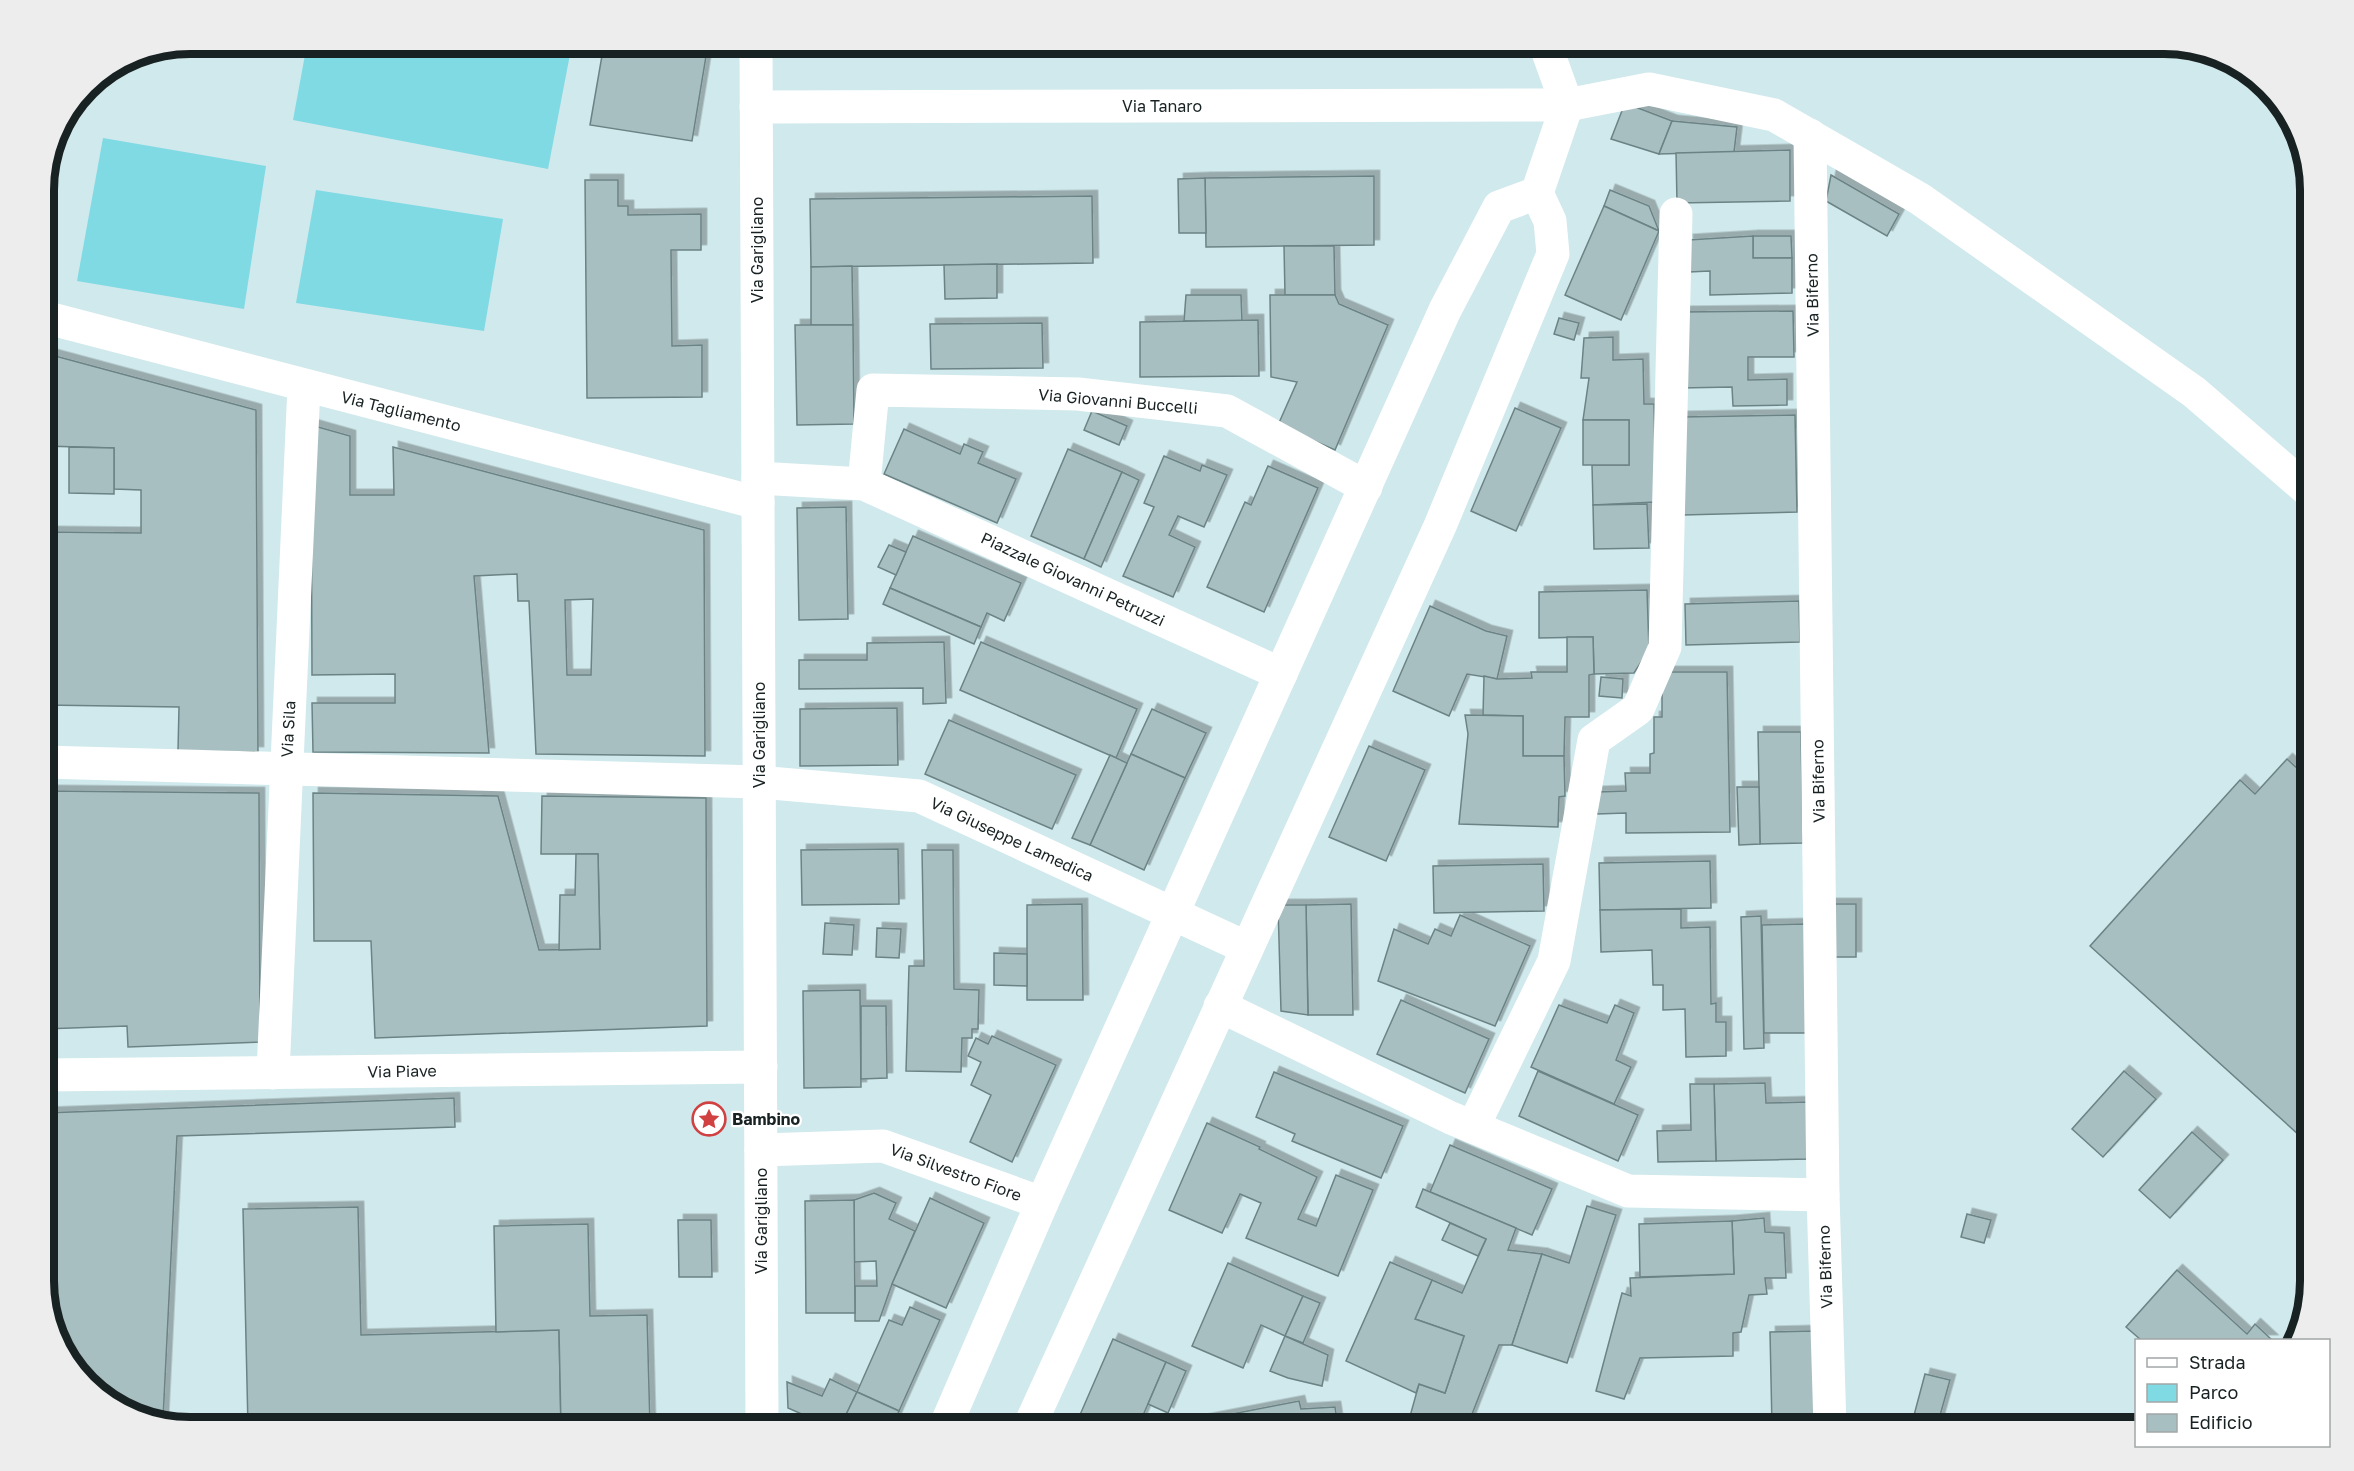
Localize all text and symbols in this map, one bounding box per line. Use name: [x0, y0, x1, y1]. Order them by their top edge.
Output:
street label: Via Tanaro: [1122, 96, 1202, 116]
street label: Via Garigliano: [747, 197, 767, 303]
street label: Via Biferno: [1801, 253, 1823, 337]
street label: Via Giovanni Buccelli: [1037, 384, 1199, 418]
street label: Via Tagliamento: [339, 386, 463, 436]
street label: Piazzale Giovanni Petruzzi: [978, 528, 1168, 630]
street label: Via Garigliano: [749, 682, 769, 788]
street label: Via Sila: [277, 700, 299, 758]
street label: Via Biferno: [1807, 739, 1829, 823]
street label: Via Giuseppe Lamedica: [927, 792, 1097, 886]
street label: Via Piave: [367, 1060, 437, 1082]
place icon: Bambino: [691, 1101, 727, 1137]
place label: Bambino: [732, 1109, 800, 1129]
street label: Via Silvestro Fiore: [887, 1139, 1025, 1205]
street label: Via Garigliano: [751, 1168, 771, 1274]
street label: Via Biferno: [1814, 1225, 1836, 1309]
legend: [2135, 1339, 2330, 1447]
text: Strada: [2189, 1351, 2246, 1373]
text: Parco: [2189, 1381, 2238, 1403]
text: Edificio: [2189, 1411, 2253, 1433]

